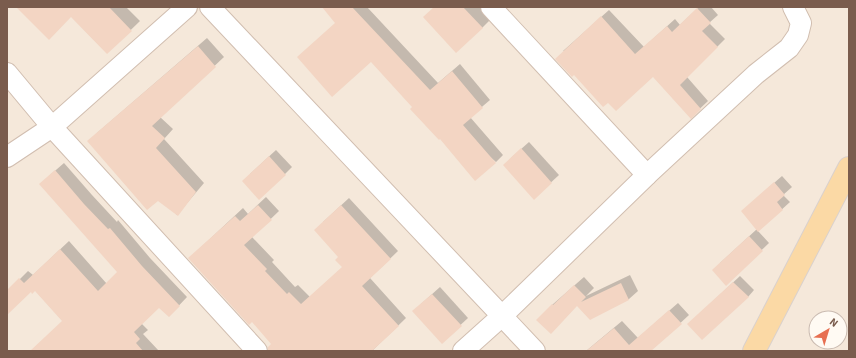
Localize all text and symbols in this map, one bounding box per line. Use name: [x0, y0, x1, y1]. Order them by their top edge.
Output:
north arrow: [808, 310, 848, 350]
text: N: [826, 314, 841, 331]

